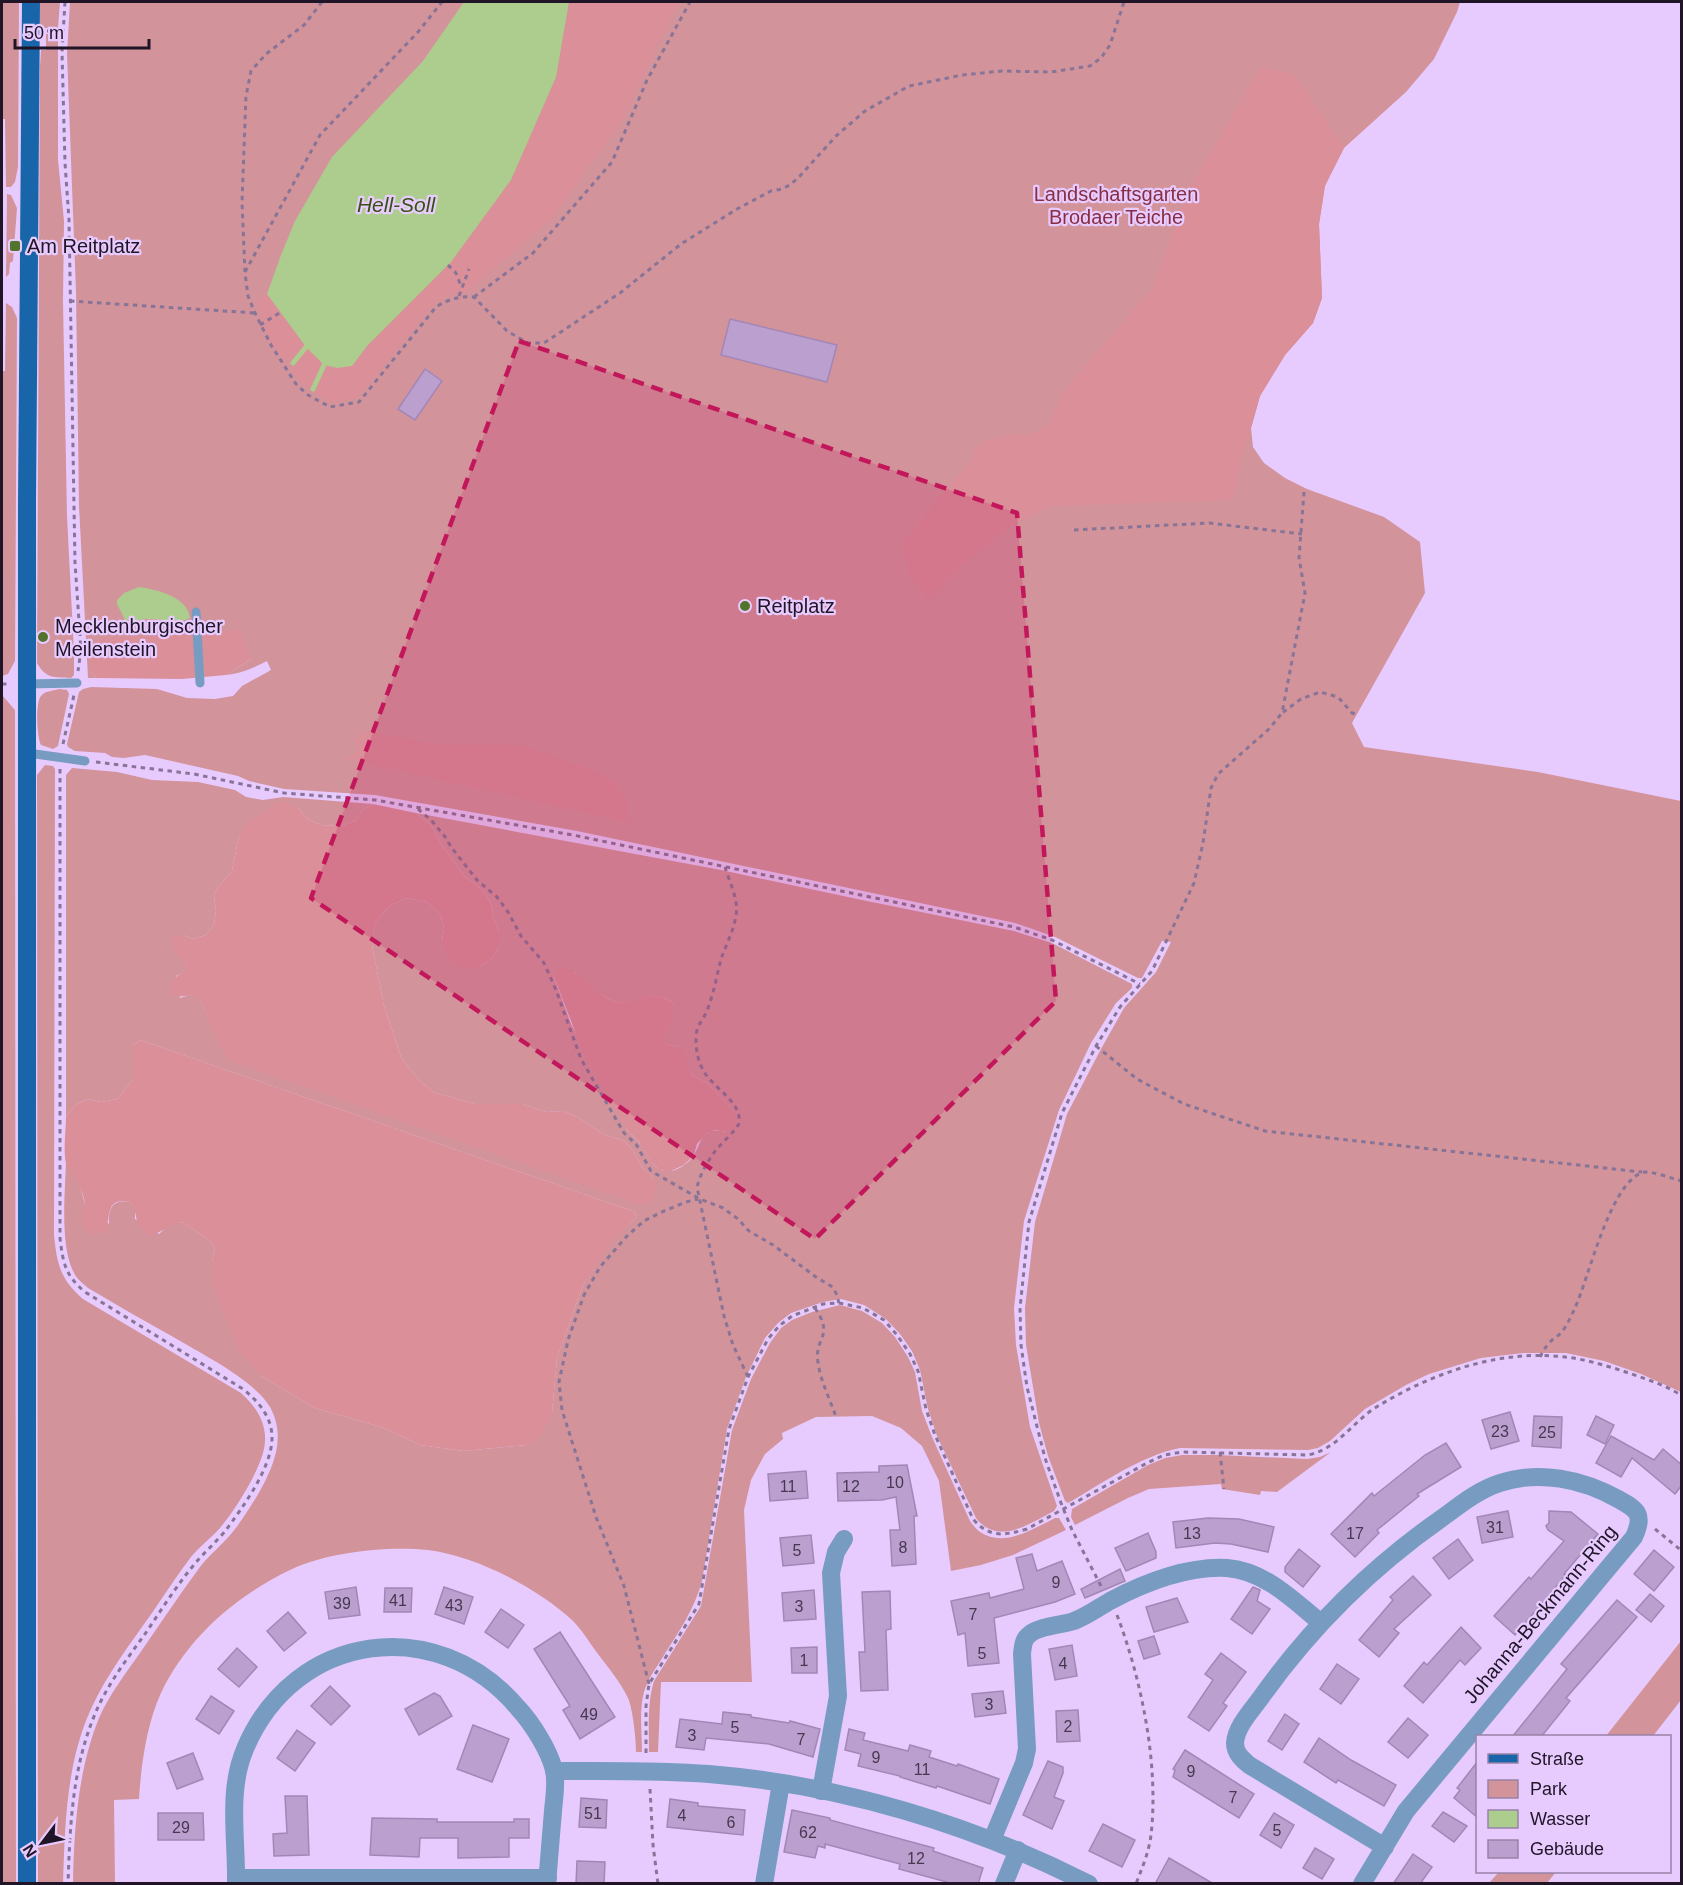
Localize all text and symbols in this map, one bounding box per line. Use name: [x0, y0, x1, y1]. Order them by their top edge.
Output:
scale bar: [15, 12, 148, 50]
text: 50 m: [24, 23, 64, 43]
park label: Landschaftsgarten Brodaer Teiche: [1034, 183, 1198, 228]
water label: Hell-Soll: [357, 193, 436, 216]
place label: Am Reitplatz: [27, 235, 140, 257]
marker: Am Reitplatz: [8, 239, 22, 253]
place label: Reitplatz: [757, 595, 835, 617]
marker: Reitplatz: [738, 599, 752, 613]
place label: Mecklenburgischer Meilenstein: [55, 615, 223, 660]
marker: Mecklenburgischer Meilenstein: [36, 630, 50, 644]
house number: 23: [1491, 1423, 1509, 1440]
house number: 25: [1538, 1424, 1556, 1441]
house number: 10: [886, 1474, 904, 1491]
house number: 11: [780, 1478, 796, 1495]
house number: 12: [842, 1478, 860, 1495]
house number: 31: [1486, 1519, 1504, 1536]
street label: Johanna-Beckmann-Ring: [1459, 1520, 1621, 1708]
house number: 13: [1183, 1525, 1201, 1542]
house number: 17: [1346, 1525, 1364, 1542]
house number: 8: [899, 1539, 908, 1556]
house number: 5: [793, 1542, 802, 1559]
house number: 9: [1052, 1574, 1061, 1591]
house number: 41: [389, 1592, 407, 1609]
house number: 39: [333, 1595, 351, 1612]
house number: 43: [445, 1597, 463, 1614]
house number: 3: [795, 1598, 804, 1615]
house number: 7: [969, 1606, 978, 1623]
house number: 5: [978, 1645, 987, 1662]
house number: 1: [800, 1652, 809, 1669]
house number: 4: [1059, 1655, 1068, 1672]
house number: 3: [985, 1696, 994, 1713]
house number: 49: [580, 1706, 598, 1723]
house number: 2: [1064, 1718, 1073, 1735]
house number: 5: [731, 1719, 740, 1736]
house number: 3: [688, 1727, 697, 1744]
house number: 7: [797, 1731, 806, 1748]
legend: [1476, 1735, 1671, 1873]
house number: 9: [872, 1749, 881, 1766]
text: Straße: [1530, 1749, 1584, 1769]
house number: 11: [914, 1761, 930, 1778]
house number: 9: [1187, 1763, 1196, 1780]
text: Park: [1530, 1779, 1568, 1799]
house number: 7: [1229, 1789, 1238, 1806]
house number: 51: [584, 1805, 602, 1822]
house number: 4: [678, 1807, 687, 1824]
text: Wasser: [1530, 1809, 1590, 1829]
north arrow: [12, 1813, 72, 1873]
house number: 6: [727, 1814, 736, 1831]
house number: 29: [172, 1819, 190, 1836]
house number: 5: [1273, 1822, 1282, 1839]
house number: 62: [799, 1824, 817, 1841]
text: Gebäude: [1530, 1839, 1604, 1859]
text: N: [19, 1841, 40, 1860]
house number: 12: [907, 1850, 925, 1867]

